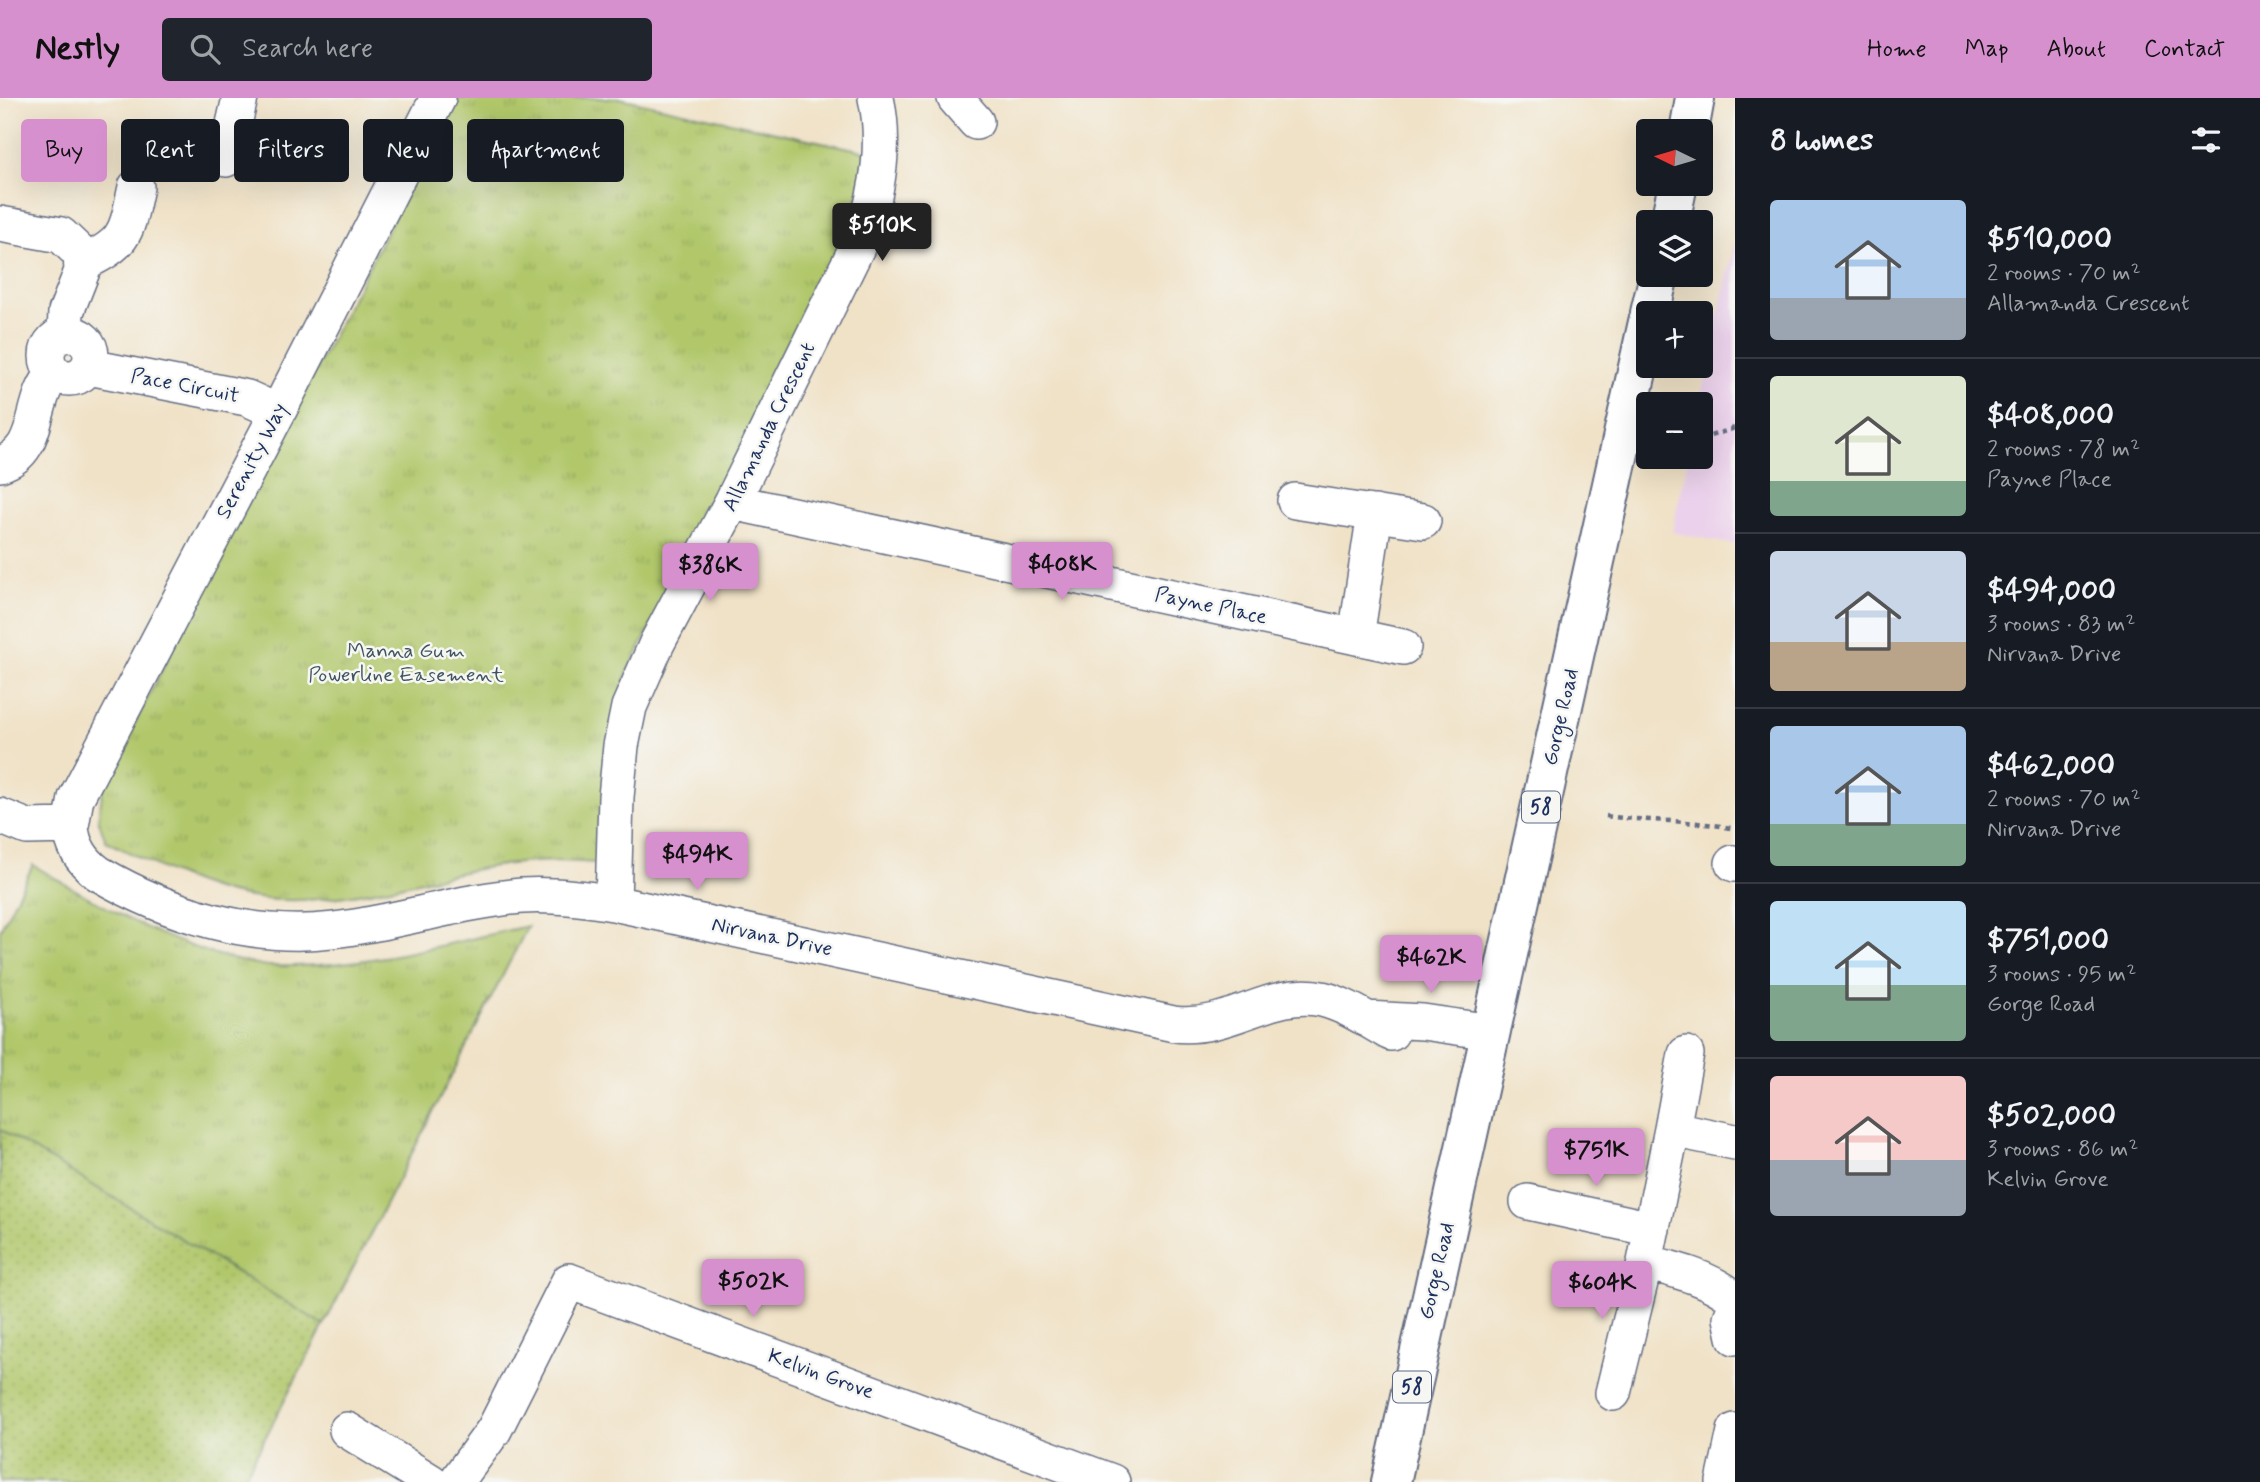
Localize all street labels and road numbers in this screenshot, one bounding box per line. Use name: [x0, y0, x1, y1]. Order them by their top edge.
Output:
street label: Allamanda Crescent: [716, 338, 822, 516]
street label: Pace Circuit: [128, 362, 242, 410]
street label: Serenity Way: [210, 398, 294, 524]
street label: Payne Place: [1152, 580, 1270, 632]
street label: Gorge Road: [1536, 666, 1587, 769]
road number: 58: [1522, 792, 1560, 822]
street label: Nirvana Drive: [709, 911, 835, 963]
street label: Gorge Road: [1412, 1220, 1463, 1323]
street label: Kelvin Grove: [764, 1342, 878, 1406]
road number: 58: [1393, 1372, 1431, 1402]

